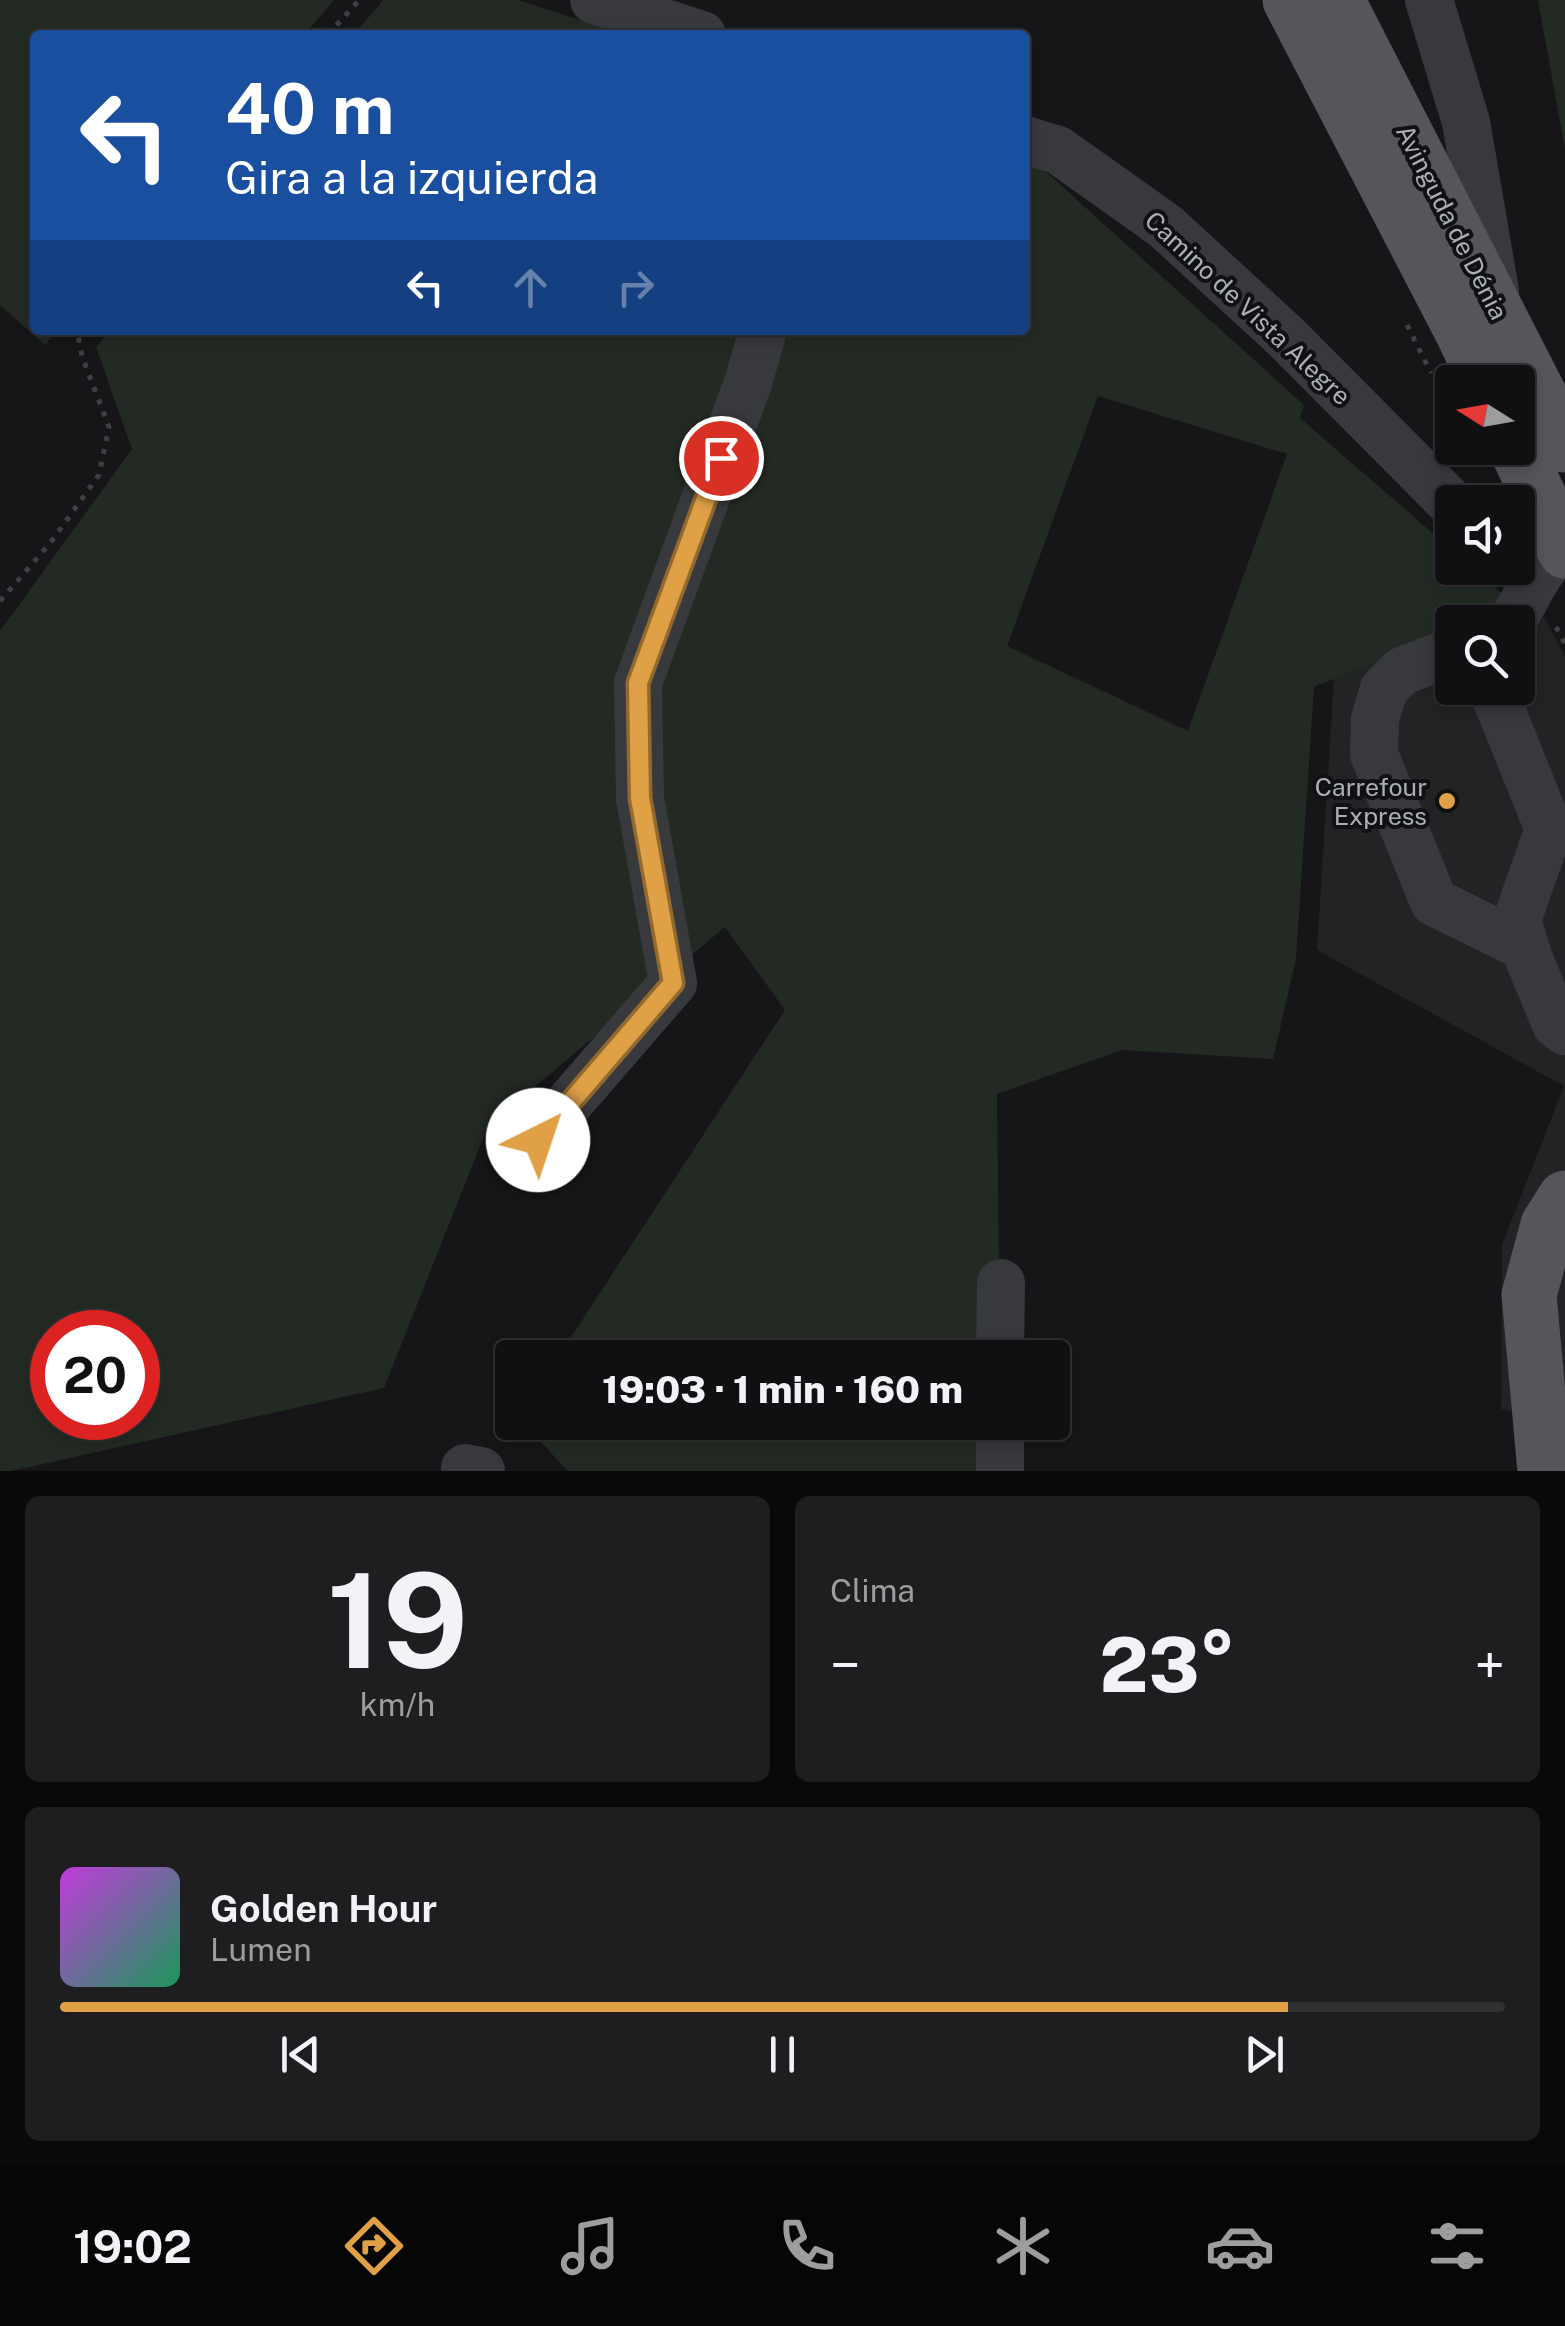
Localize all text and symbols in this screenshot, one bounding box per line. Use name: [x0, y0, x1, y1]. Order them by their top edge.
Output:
text: 40 m: [225, 67, 395, 150]
icon: left: [60, 70, 190, 200]
street label: Avinguda de Dénia: [1390, 120, 1514, 324]
text: Gira a la izquierda: [225, 151, 598, 204]
street label: Camino de Vista Alegre: [1139, 205, 1357, 411]
icon: left: [398, 260, 453, 315]
icon: ahead: [503, 260, 558, 315]
icon: right: [608, 260, 663, 315]
north arrow: [1435, 365, 1535, 465]
map controls: [1435, 365, 1535, 705]
pin: [679, 416, 764, 501]
icon: arrive: [694, 431, 749, 486]
button: sound: [1435, 485, 1535, 585]
button: search: [1435, 605, 1535, 705]
place label: Carrefour Express: [1315, 772, 1427, 831]
marker: Carrefour Express: [1436, 790, 1458, 812]
position arrow: [486, 1088, 590, 1192]
speed limit sign: 20: [30, 1310, 160, 1440]
text: 19:03 · 1 min · 160 m: [602, 1367, 963, 1412]
text: 19: [327, 1545, 468, 1697]
text: Clima: [830, 1572, 915, 1609]
text: 23°: [1100, 1621, 1235, 1709]
text: −: [830, 1633, 861, 1697]
text: +: [1475, 1633, 1505, 1697]
text: km/h: [360, 1686, 435, 1723]
text: Golden Hour: [210, 1886, 437, 1931]
text: Lumen: [210, 1931, 312, 1968]
icon: previous: [273, 2027, 328, 2082]
icon: pause: [755, 2027, 810, 2082]
icon: next: [1237, 2027, 1292, 2082]
icon: directions: [339, 2211, 409, 2281]
icon: music: [555, 2211, 625, 2281]
icon: phone: [772, 2211, 842, 2281]
icon: climate: [988, 2211, 1058, 2281]
icon: car: [1205, 2211, 1275, 2281]
icon: filters: [1422, 2211, 1492, 2281]
text: 19:02: [73, 2220, 192, 2273]

